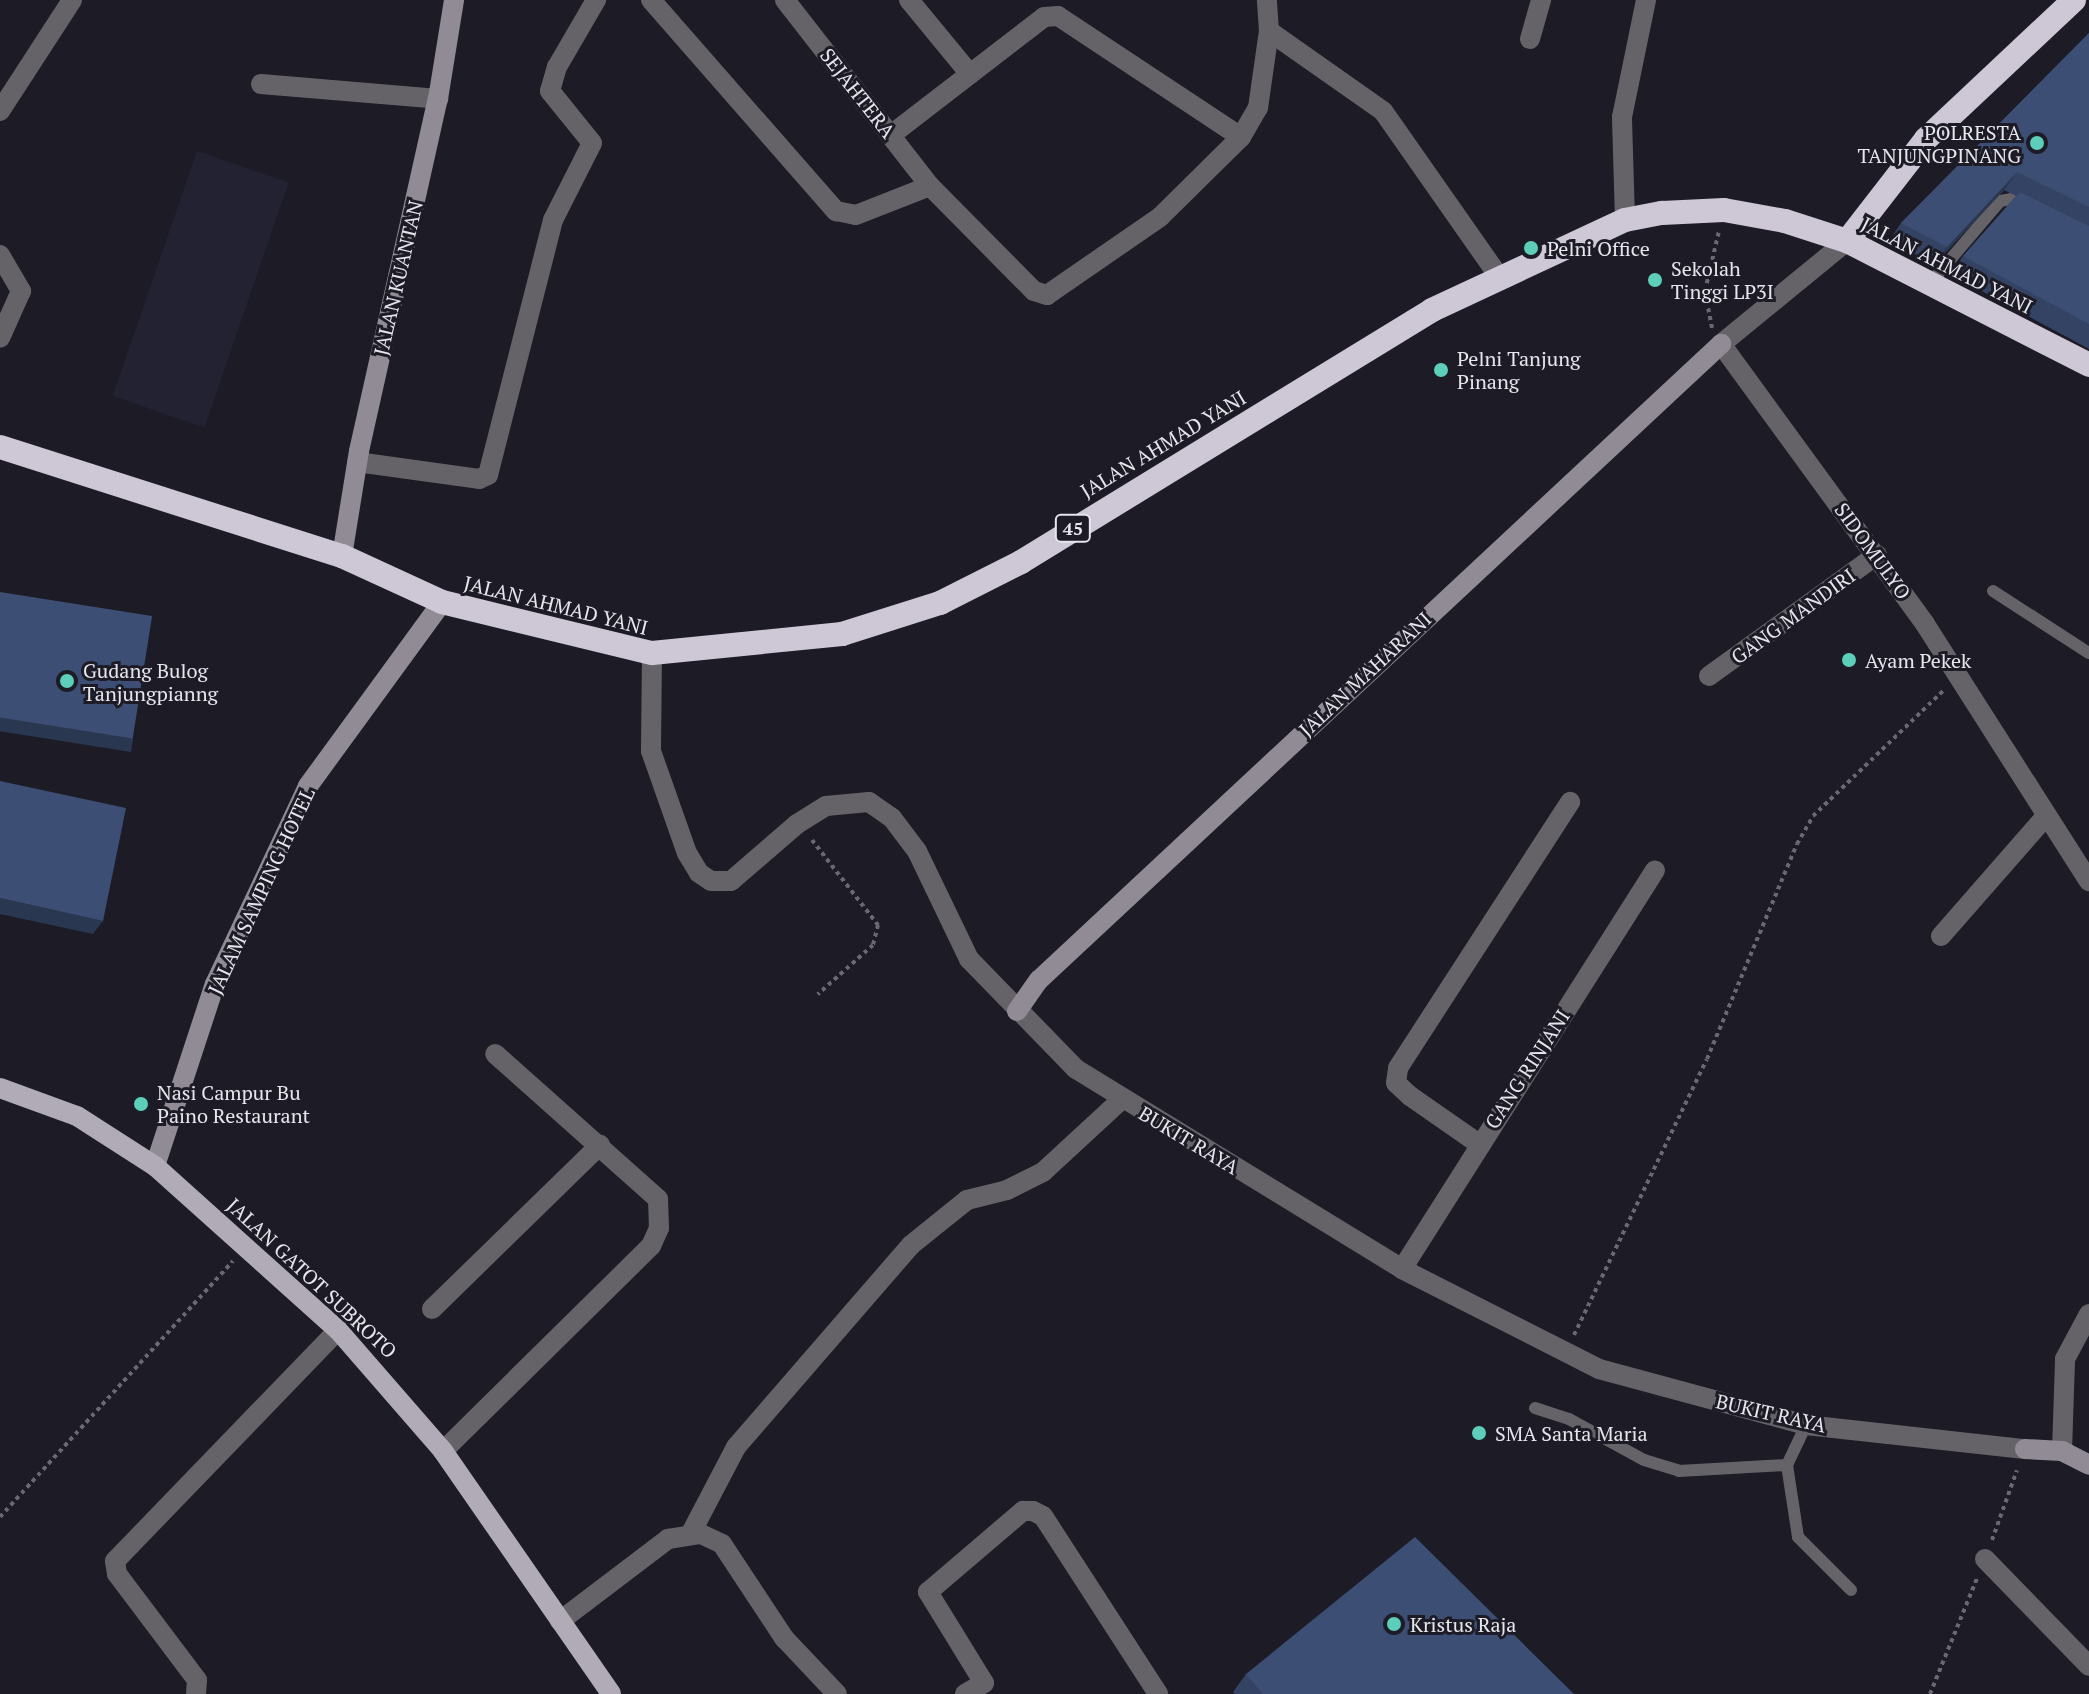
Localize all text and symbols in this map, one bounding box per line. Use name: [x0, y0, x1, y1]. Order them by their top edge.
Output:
street label: SEJAHTERA: [815, 43, 901, 143]
place label: POLRESTA TANJUNGPINANG: [1858, 120, 2021, 167]
marker: POLRESTA TANJUNGPINANG: [2028, 134, 2046, 152]
street label: JALAN KUANTAN: [368, 198, 428, 358]
street label: JALAN AHMAD YANI: [1857, 211, 2037, 319]
place label: Pelni Office: [1547, 236, 1650, 260]
marker: Pelni Office: [1522, 239, 1540, 257]
place label: Sekolah Tinggi LP3I: [1671, 256, 1774, 303]
marker: Sekolah Tinggi LP3I: [1646, 271, 1664, 289]
place label: Pelni Tanjung Pinang: [1457, 346, 1581, 393]
marker: Pelni Tanjung Pinang: [1432, 361, 1450, 379]
street label: JALAN AHMAD YANI: [1076, 385, 1250, 503]
street label: SIDOMULYO: [1830, 498, 1916, 604]
road number: 45: [1053, 514, 1093, 542]
street label: GANG MANDIRI: [1726, 563, 1860, 669]
street label: JALAN AHMAD YANI: [461, 570, 651, 640]
street label: JALAN MAHARANI: [1294, 607, 1436, 741]
place label: Ayam Pekek: [1865, 648, 1971, 672]
marker: Ayam Pekek: [1840, 651, 1858, 669]
place label: Gudang Bulog Tanjungpianng: [83, 658, 218, 705]
marker: Gudang Bulog Tanjungpianng: [58, 672, 76, 690]
street label: JALAM SAMPING HOTEL: [203, 784, 319, 998]
street label: GANG RINJANI: [1480, 1005, 1574, 1133]
place label: Nasi Campur Bu Paino Restaurant: [157, 1080, 310, 1127]
marker: Nasi Campur Bu Paino Restaurant: [132, 1095, 150, 1113]
street label: BUKIT RAYA: [1135, 1101, 1243, 1179]
street label: JALAN GATOT SUBROTO: [222, 1193, 402, 1363]
street label: BUKIT RAYA: [1714, 1389, 1828, 1437]
place label: SMA Santa Maria: [1495, 1421, 1648, 1445]
marker: SMA Santa Maria: [1470, 1424, 1488, 1442]
place label: Kristus Raja: [1410, 1612, 1516, 1636]
marker: Kristus Raja: [1385, 1615, 1403, 1633]

